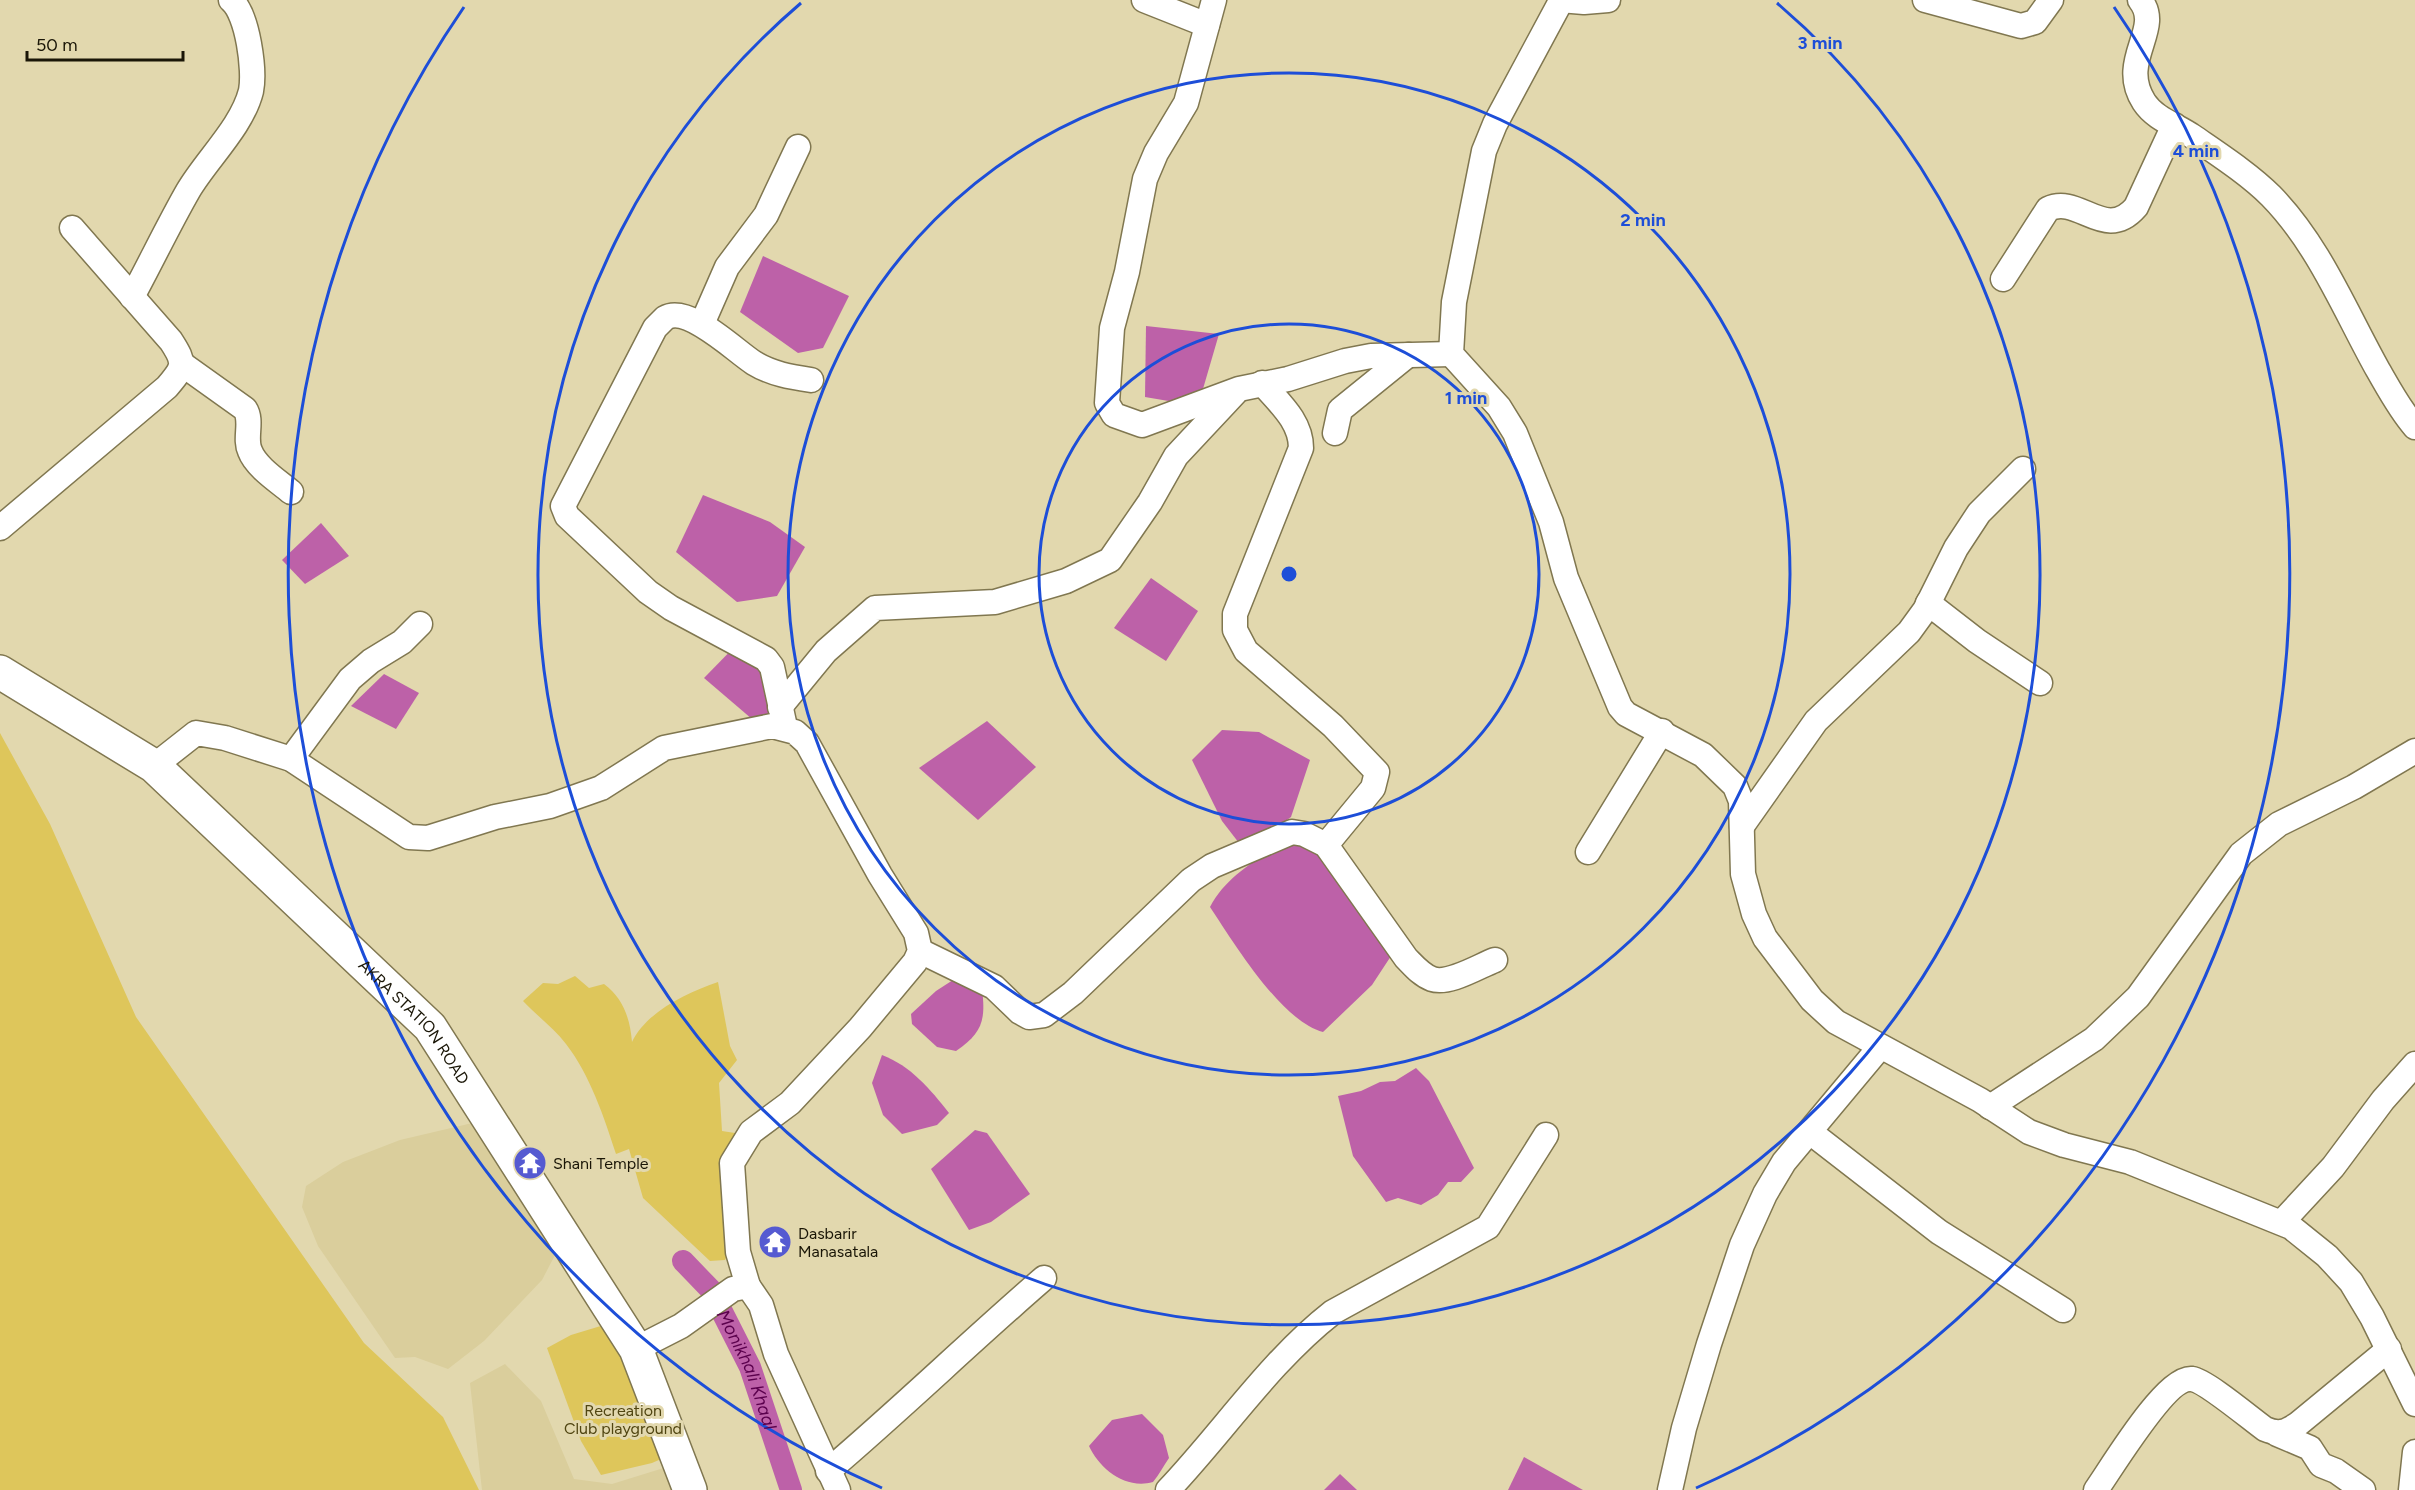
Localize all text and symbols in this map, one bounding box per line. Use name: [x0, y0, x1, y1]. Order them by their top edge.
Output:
scale bar: [27, 24, 183, 62]
text: 3 min: [1798, 32, 1842, 54]
text: 50 m: [36, 34, 78, 56]
text: 4 min: [2173, 140, 2219, 162]
text: 2 min: [1620, 209, 1666, 231]
text: 1 min: [1445, 387, 1487, 409]
centre of rings: [1279, 564, 1299, 584]
street label: AKRA STATION ROAD: [355, 955, 473, 1087]
temple icon: Shani Temple: [512, 1145, 548, 1181]
place label: Shani Temple: [553, 1154, 649, 1173]
temple icon: Dasbarir Manasatala: [757, 1224, 793, 1260]
place label: Dasbarir Manasatala: [798, 1224, 878, 1261]
water label: Monikhali Khaal: [712, 1306, 781, 1434]
park label: Recreation Club playground: [564, 1401, 682, 1438]

